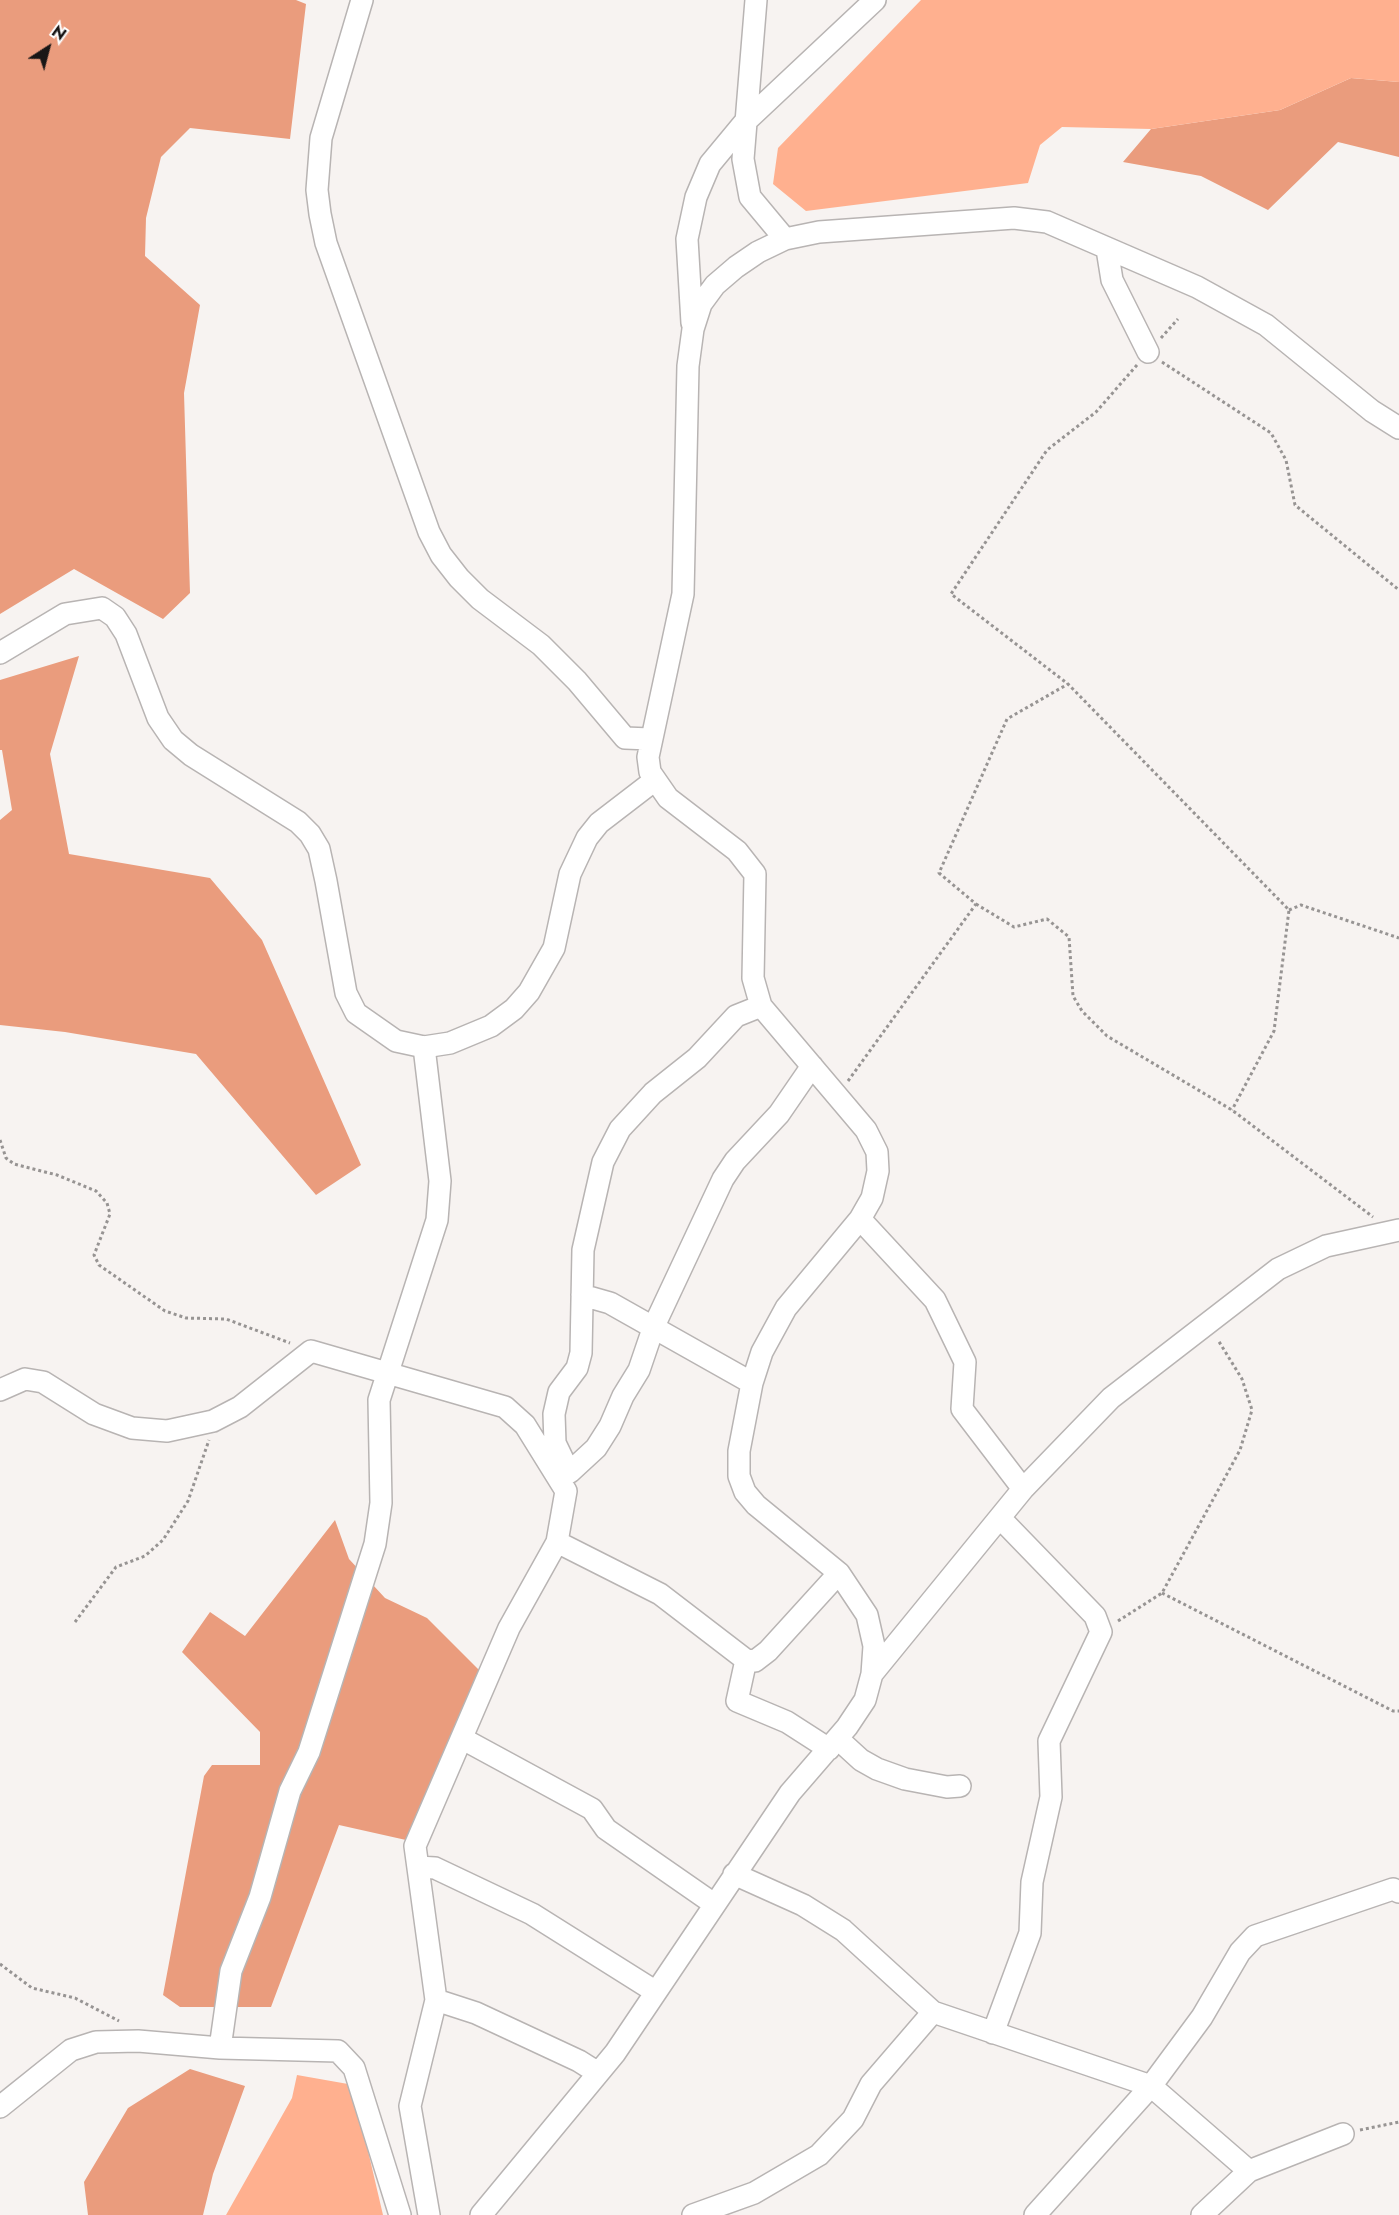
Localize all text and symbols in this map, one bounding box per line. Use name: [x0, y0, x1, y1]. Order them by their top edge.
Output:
north arrow: [18, 18, 78, 78]
text: N: [47, 20, 71, 46]

